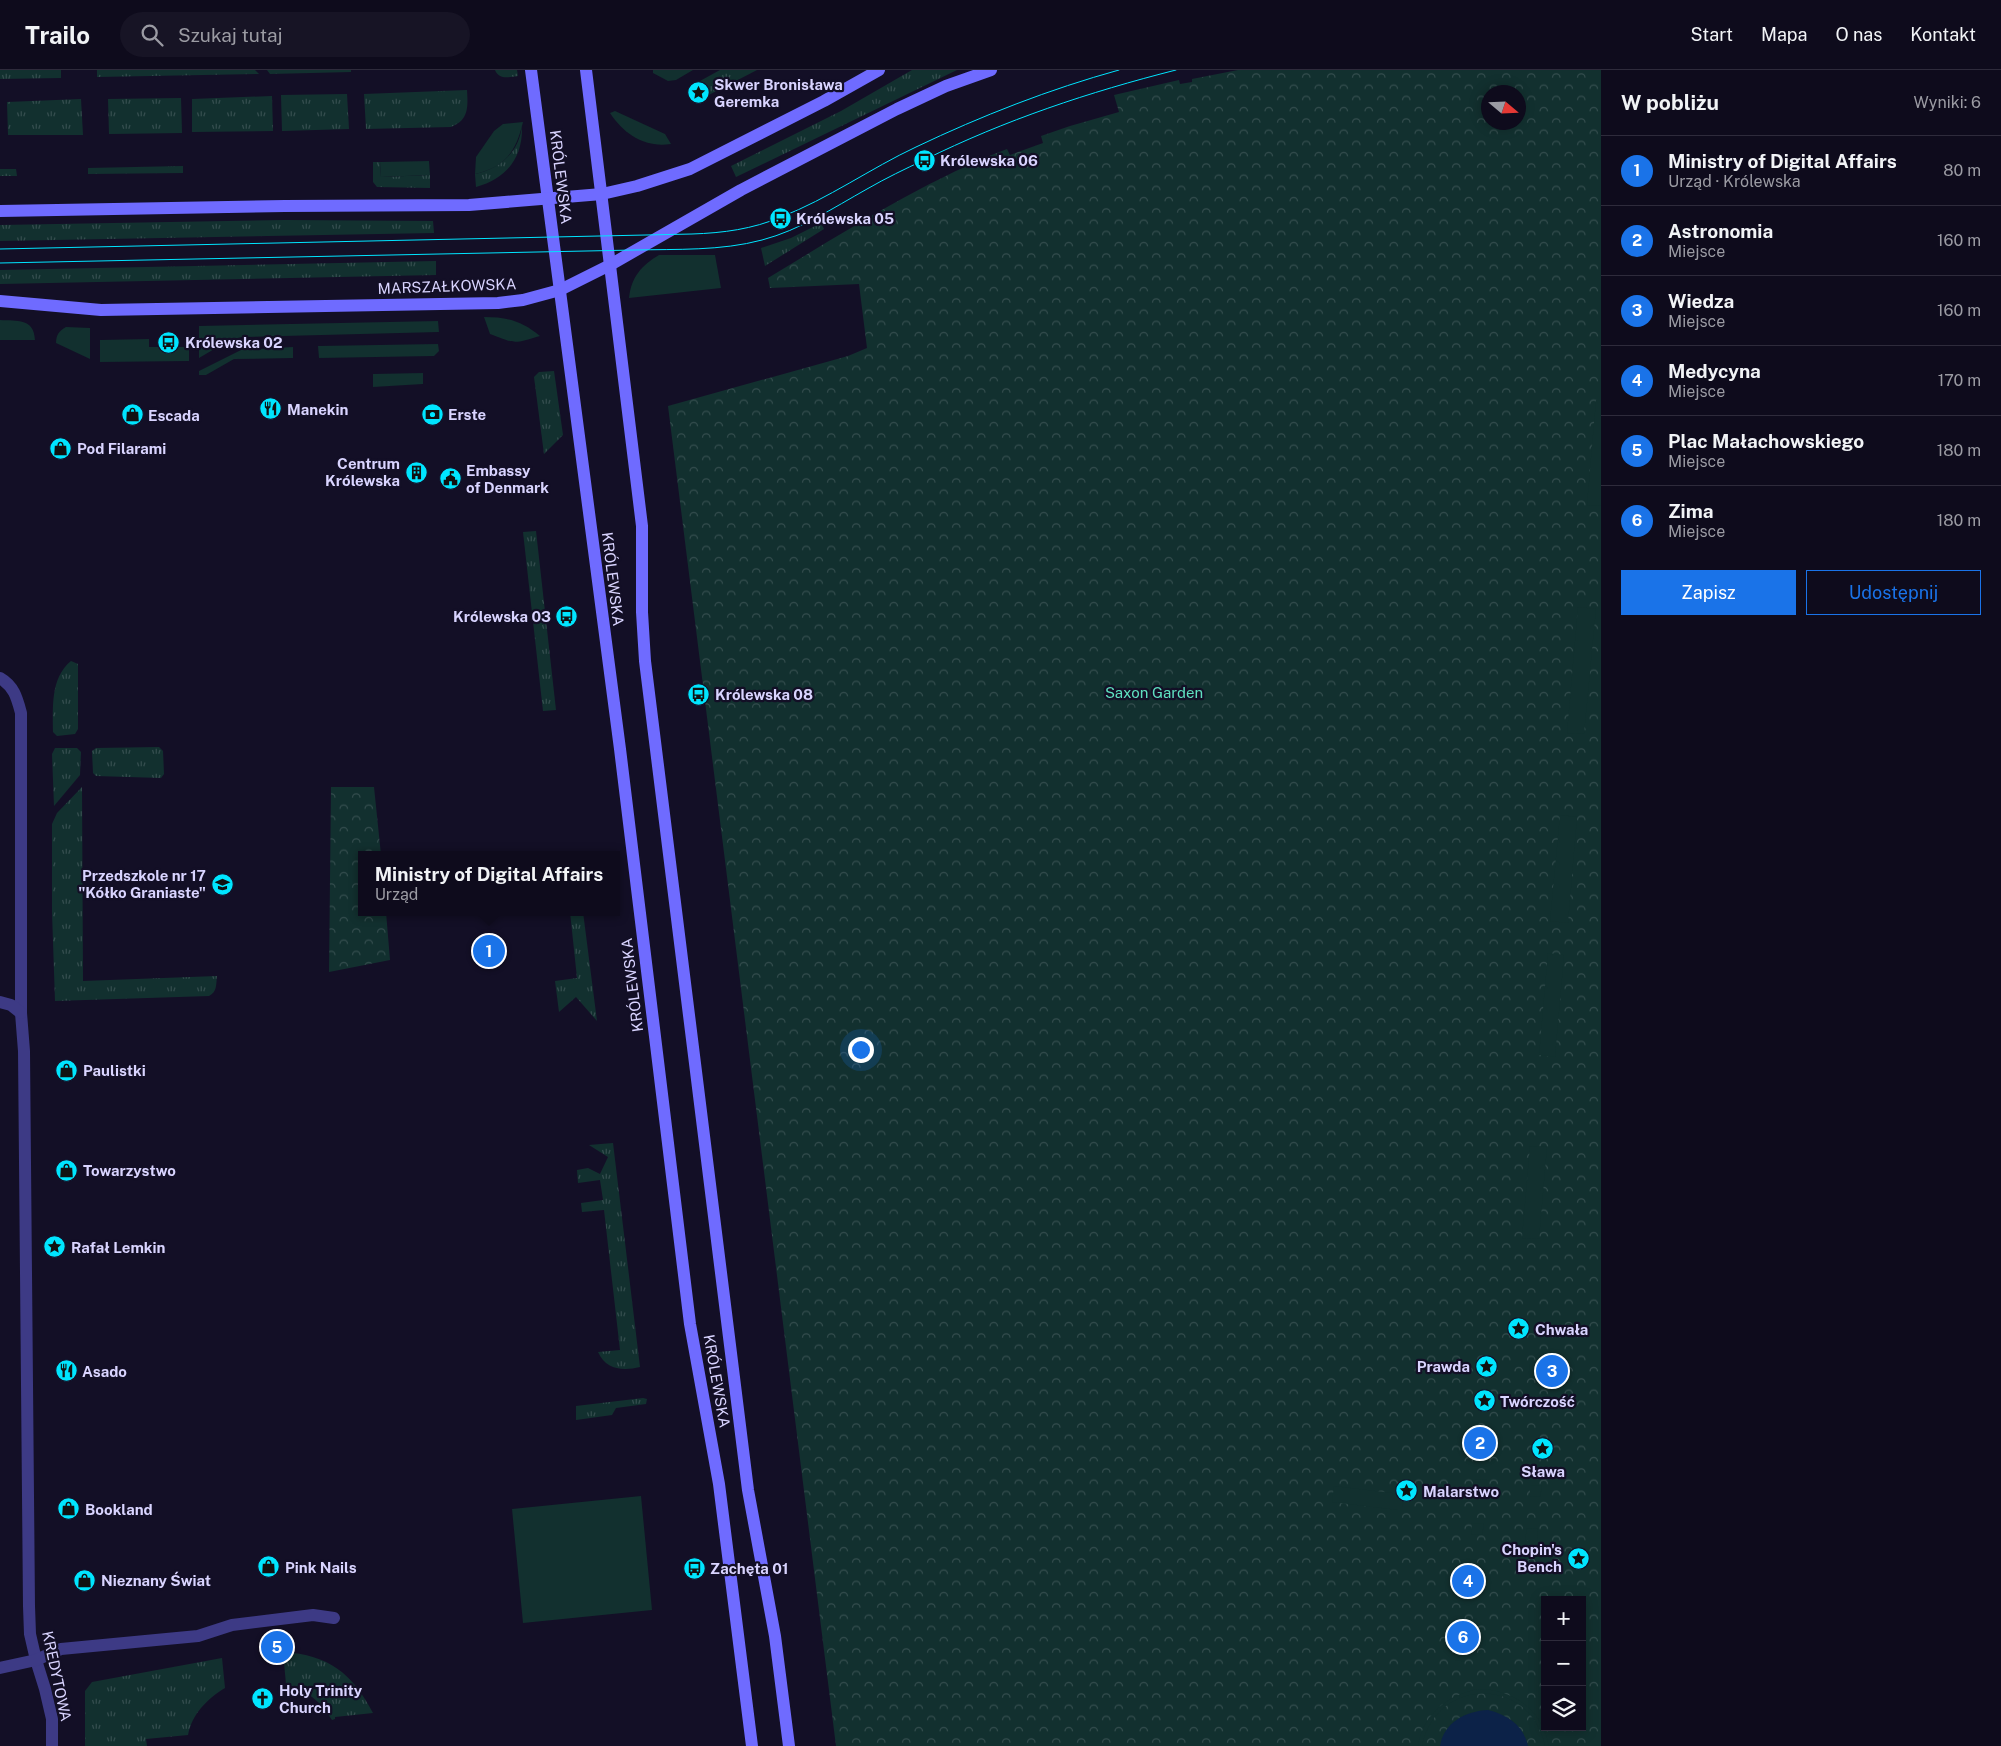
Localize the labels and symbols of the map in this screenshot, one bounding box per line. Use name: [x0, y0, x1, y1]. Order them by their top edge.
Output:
place label: Skwer Bronisława Geremka: [714, 76, 843, 110]
place icon: Skwer Bronisława Geremka: [686, 81, 710, 105]
north arrow: [1481, 85, 1526, 130]
street label: KRÓLEWSKA: [547, 129, 576, 225]
bus stop icon: Królewska 06: [912, 148, 936, 172]
place label: Królewska 06: [940, 152, 1038, 169]
bus stop icon: Królewska 05: [768, 206, 792, 230]
place label: Królewska 05: [796, 210, 894, 227]
street label: MARSZAŁKOWSKA: [377, 275, 517, 297]
bus stop icon: Królewska 02: [157, 330, 181, 354]
place label: Królewska 02: [185, 334, 282, 351]
restaurant icon: Manekin: [259, 397, 283, 421]
place label: Manekin: [287, 401, 349, 418]
bank icon: Erste: [420, 402, 444, 426]
shop icon: Escada: [120, 403, 144, 427]
place label: Erste: [448, 406, 486, 423]
place label: Escada: [148, 407, 200, 424]
shop icon: Pod Filarami: [49, 436, 73, 460]
place label: Pod Filarami: [77, 440, 166, 457]
place label: Centrum Królewska: [325, 455, 400, 489]
building icon: Centrum Królewska: [404, 460, 428, 484]
place label: Embassy of Denmark: [466, 462, 549, 496]
public building icon: Embassy of Denmark: [438, 467, 462, 491]
street label: KRÓLEWSKA: [599, 531, 628, 627]
bus stop icon: Królewska 03: [555, 604, 579, 628]
place label: Królewska 03: [453, 608, 551, 625]
bus stop icon: Królewska 08: [687, 682, 711, 706]
park label: Saxon Garden: [1105, 684, 1203, 701]
place label: Królewska 08: [715, 686, 813, 703]
place label: Przedszkole nr 17 "Kółko Graniaste": [78, 867, 206, 901]
school or university icon: Przedszkole nr 17 "Kółko Graniaste": [210, 872, 234, 896]
pin: 1: [473, 932, 505, 970]
street label: KRÓLEWSKA: [617, 937, 646, 1033]
your location: [848, 1037, 874, 1063]
shop icon: Paulistki: [55, 1058, 79, 1082]
place label: Paulistki: [83, 1062, 146, 1079]
shop icon: Towarzystwo: [55, 1158, 79, 1182]
place label: Towarzystwo: [83, 1162, 176, 1179]
place icon: Rafał Lemkin: [43, 1235, 67, 1259]
place label: Rafał Lemkin: [71, 1239, 166, 1256]
place icon: Chwała: [1507, 1317, 1531, 1341]
place label: Chwała: [1535, 1321, 1588, 1338]
street label: KRÓLEWSKA: [700, 1333, 735, 1429]
pin: 3: [1536, 1352, 1568, 1390]
place icon: Prawda: [1474, 1354, 1498, 1378]
place label: Prawda: [1417, 1358, 1470, 1375]
restaurant icon: Asado: [54, 1359, 78, 1383]
place label: Asado: [82, 1363, 127, 1380]
place icon: Twórczość: [1472, 1389, 1496, 1413]
place label: Twórczość: [1500, 1393, 1575, 1410]
pin: 2: [1464, 1424, 1496, 1462]
place icon: Sława: [1531, 1436, 1555, 1460]
place label: Sława: [1521, 1463, 1565, 1480]
place icon: Malarstwo: [1395, 1479, 1419, 1503]
place label: Malarstwo: [1423, 1483, 1499, 1500]
shop icon: Bookland: [57, 1497, 81, 1521]
place label: Bookland: [85, 1501, 153, 1518]
place label: Chopin's Bench: [1502, 1541, 1562, 1575]
place icon: Chopin's Bench: [1566, 1546, 1590, 1570]
shop icon: Pink Nails: [257, 1555, 281, 1579]
bus stop icon: Zachęta 01: [682, 1556, 706, 1580]
place label: Pink Nails: [285, 1559, 357, 1576]
place label: Zachęta 01: [710, 1560, 788, 1577]
pin: 4: [1452, 1562, 1484, 1600]
shop icon: Nieznany Świat: [73, 1568, 97, 1592]
place label: Nieznany Świat: [101, 1571, 211, 1589]
pin: 6: [1447, 1618, 1479, 1656]
pin: 5: [261, 1628, 293, 1666]
street label: KREDYTOWA: [39, 1629, 75, 1723]
place label: Holy Trinity Church: [279, 1682, 363, 1716]
church icon: Holy Trinity Church: [251, 1687, 275, 1711]

